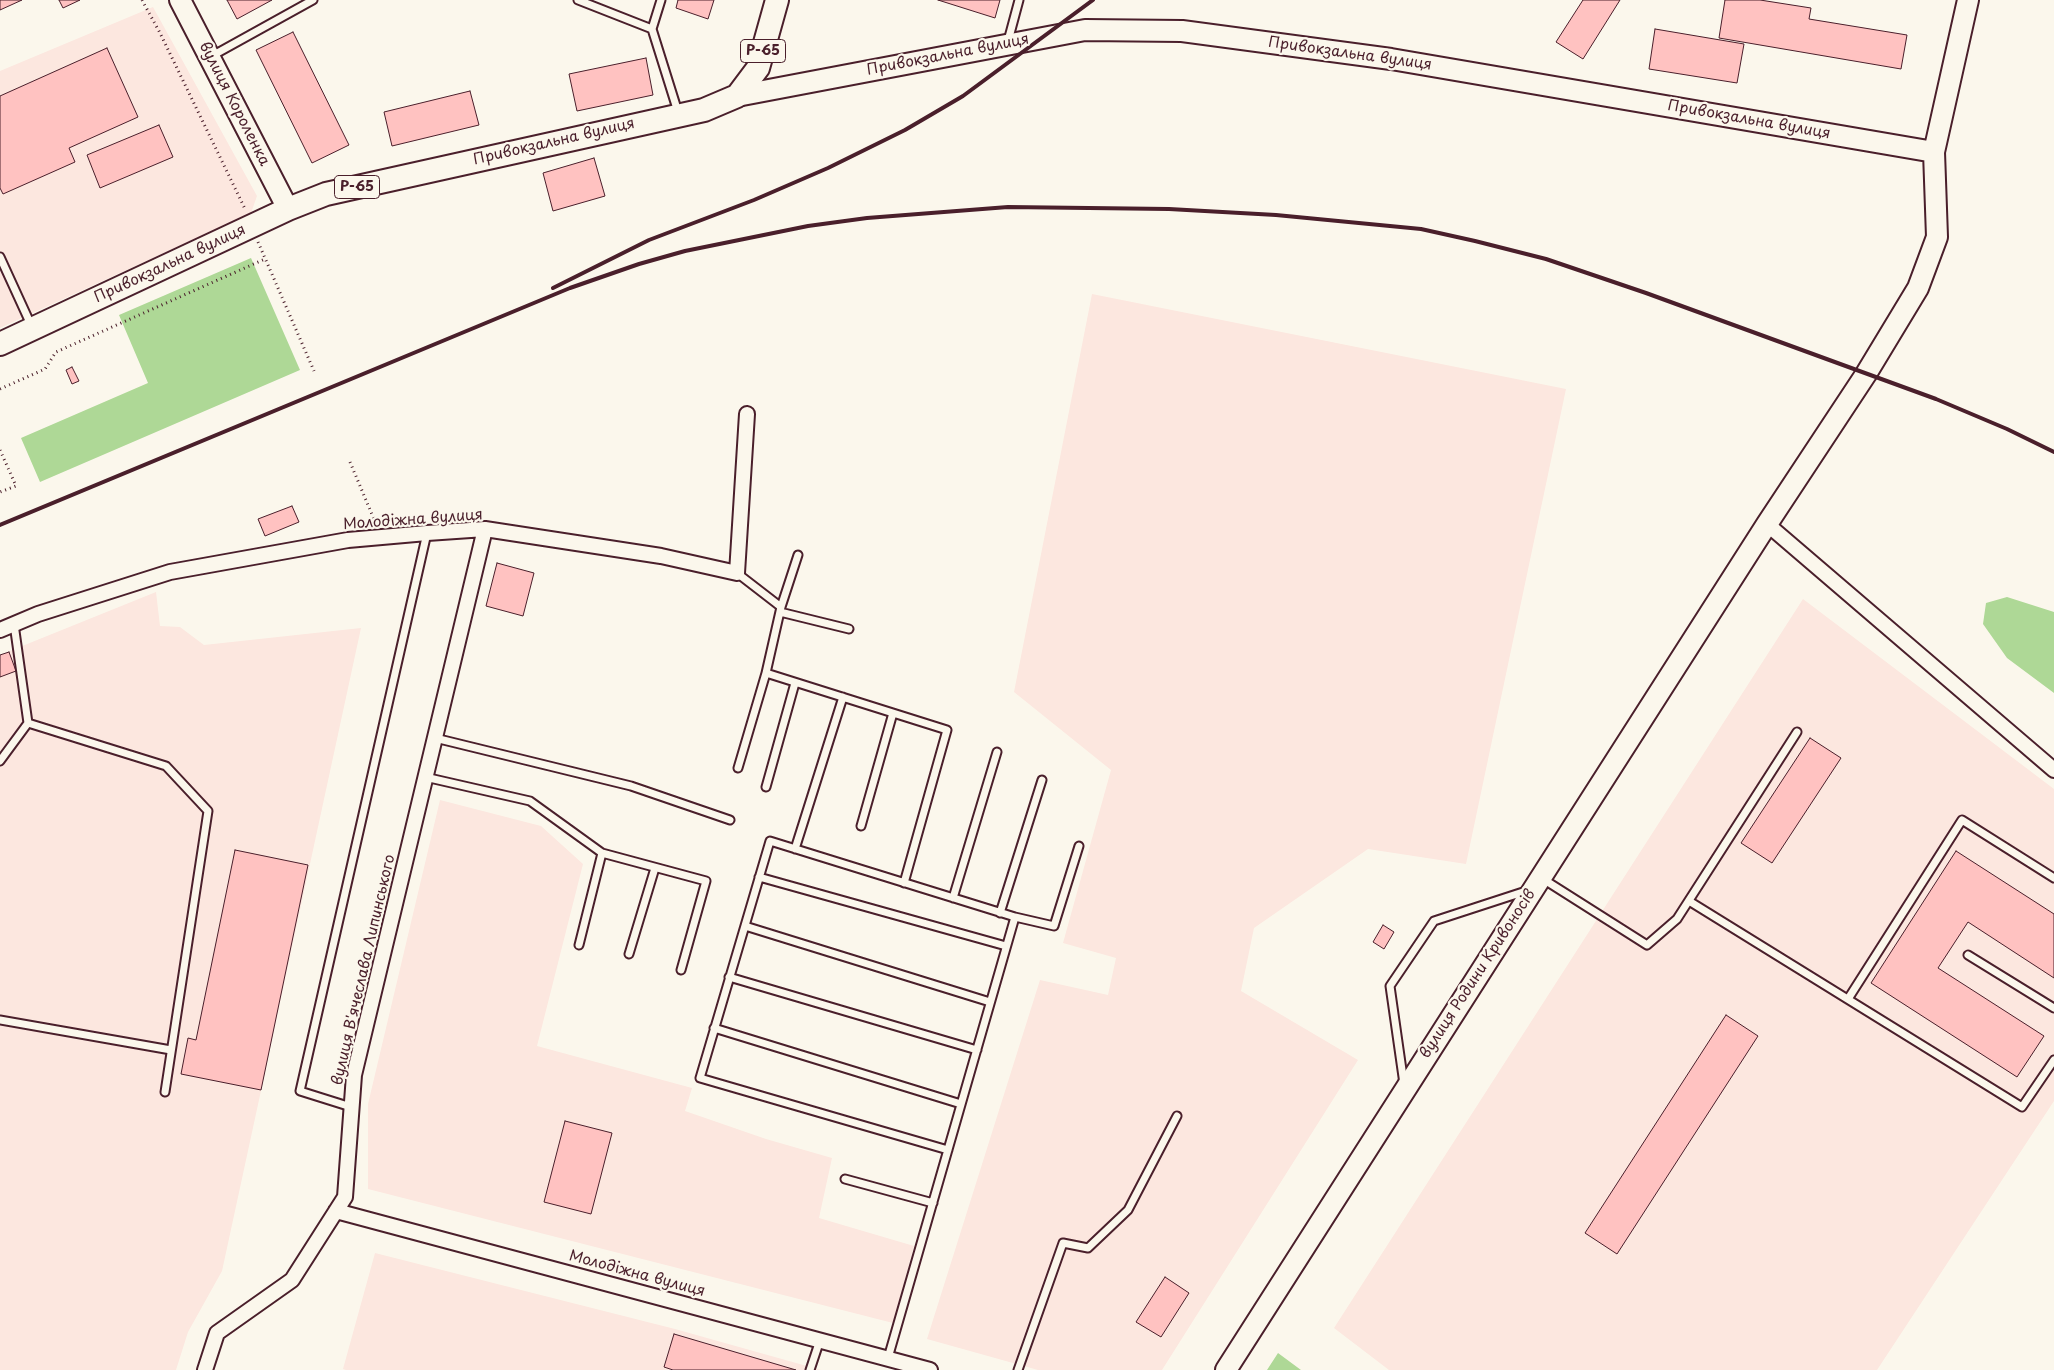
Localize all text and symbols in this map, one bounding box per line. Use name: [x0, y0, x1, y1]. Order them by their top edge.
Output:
street label: Привокзальна вулиця: [865, 30, 1031, 80]
street label: Привокзальна вулиця: [1267, 34, 1433, 74]
street label: вулиця Короленка: [195, 39, 273, 169]
road number: Р-65: [740, 40, 786, 62]
street label: Привокзальна вулиця: [1666, 97, 1832, 143]
street label: Привокзальна вулиця: [472, 115, 636, 169]
road number: Р-65: [334, 176, 380, 198]
street label: Привокзальна вулиця: [91, 221, 249, 307]
street label: Молодіжна вулиця: [342, 506, 484, 534]
street label: вулиця В'ячеслава Липинського: [329, 853, 399, 1087]
street label: вулиця Родини Кривоносів: [1416, 886, 1540, 1062]
street label: Молодіжна вулиця: [567, 1247, 707, 1301]

